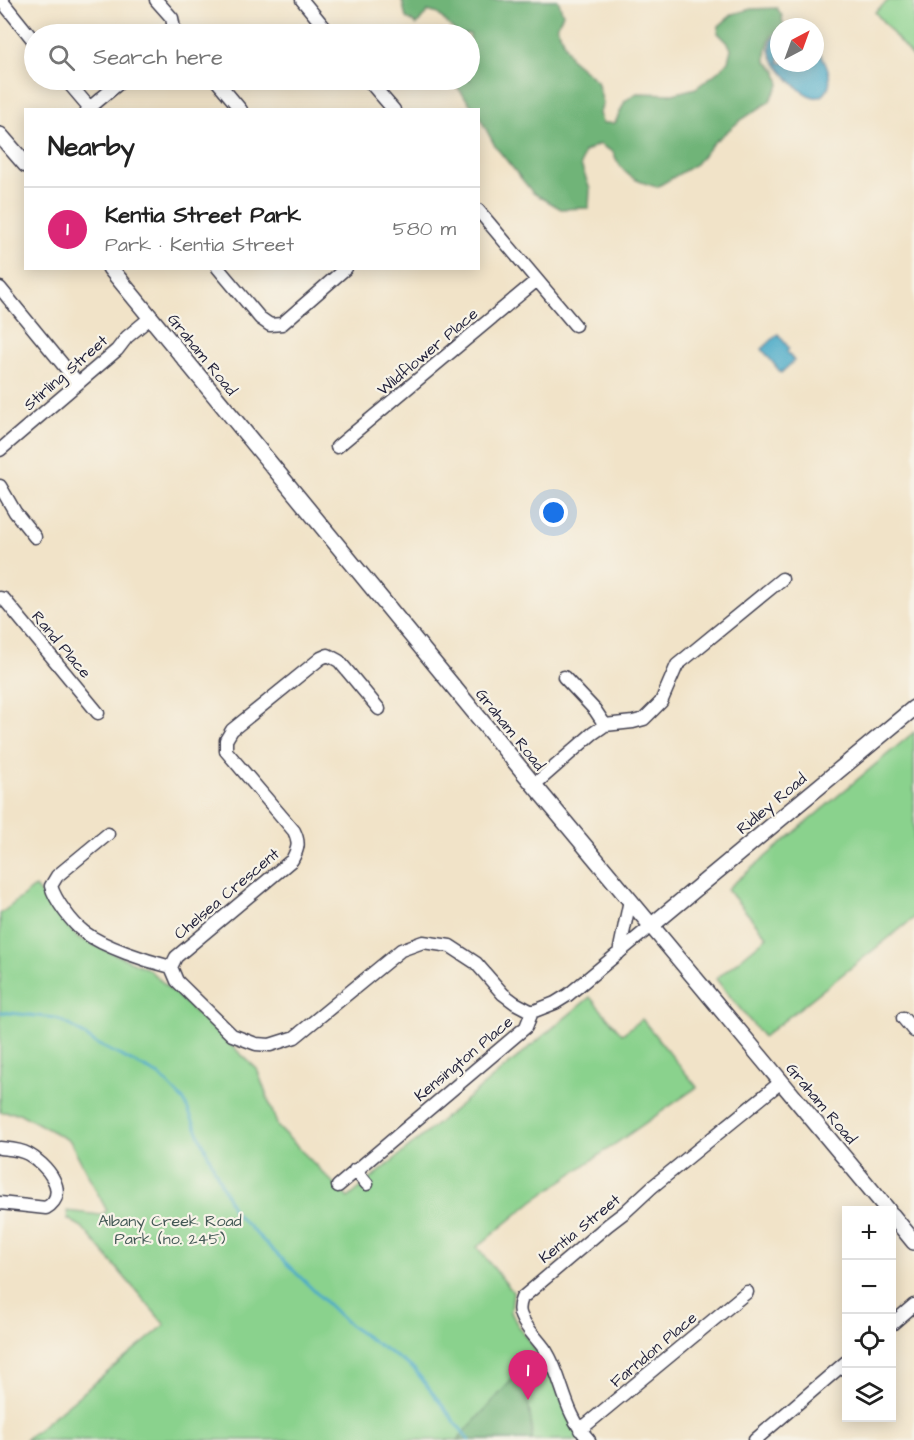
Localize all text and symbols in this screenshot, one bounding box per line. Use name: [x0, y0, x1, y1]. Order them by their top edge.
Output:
north arrow: [770, 18, 824, 72]
search box: [24, 24, 480, 90]
icon: search: [45, 41, 78, 74]
text: Search here: [93, 42, 223, 73]
text: Nearby: [48, 129, 135, 165]
text: Kentia Street Park: [105, 200, 301, 231]
text: 1: [66, 215, 69, 243]
text: 580 m: [393, 215, 456, 243]
text: Park · Kentia Street: [105, 231, 294, 259]
street label: Wildflower Place: [372, 303, 483, 401]
street label: Graham Road: [162, 309, 242, 400]
street label: Stirling Street: [19, 330, 114, 416]
your location: [539, 498, 568, 527]
street label: Rand Place: [27, 606, 96, 683]
street label: Graham Road: [470, 684, 550, 775]
street label: Ridley Road: [732, 768, 812, 840]
street label: Chelsea Crescent: [169, 843, 285, 945]
street label: Kensington Place: [410, 1011, 519, 1107]
street label: Graham Road: [781, 1058, 862, 1149]
street label: Kentia Street: [534, 1189, 625, 1269]
map controls: [842, 1206, 896, 1422]
button: +: [842, 1206, 896, 1260]
park label: Albany Creek Road Park (no. 245): [98, 1210, 242, 1250]
button: −: [842, 1260, 896, 1314]
street label: Farndon Place: [605, 1307, 702, 1393]
button: locate: [842, 1314, 896, 1368]
pin: 1: [508, 1350, 548, 1400]
button: layers: [842, 1368, 896, 1422]

